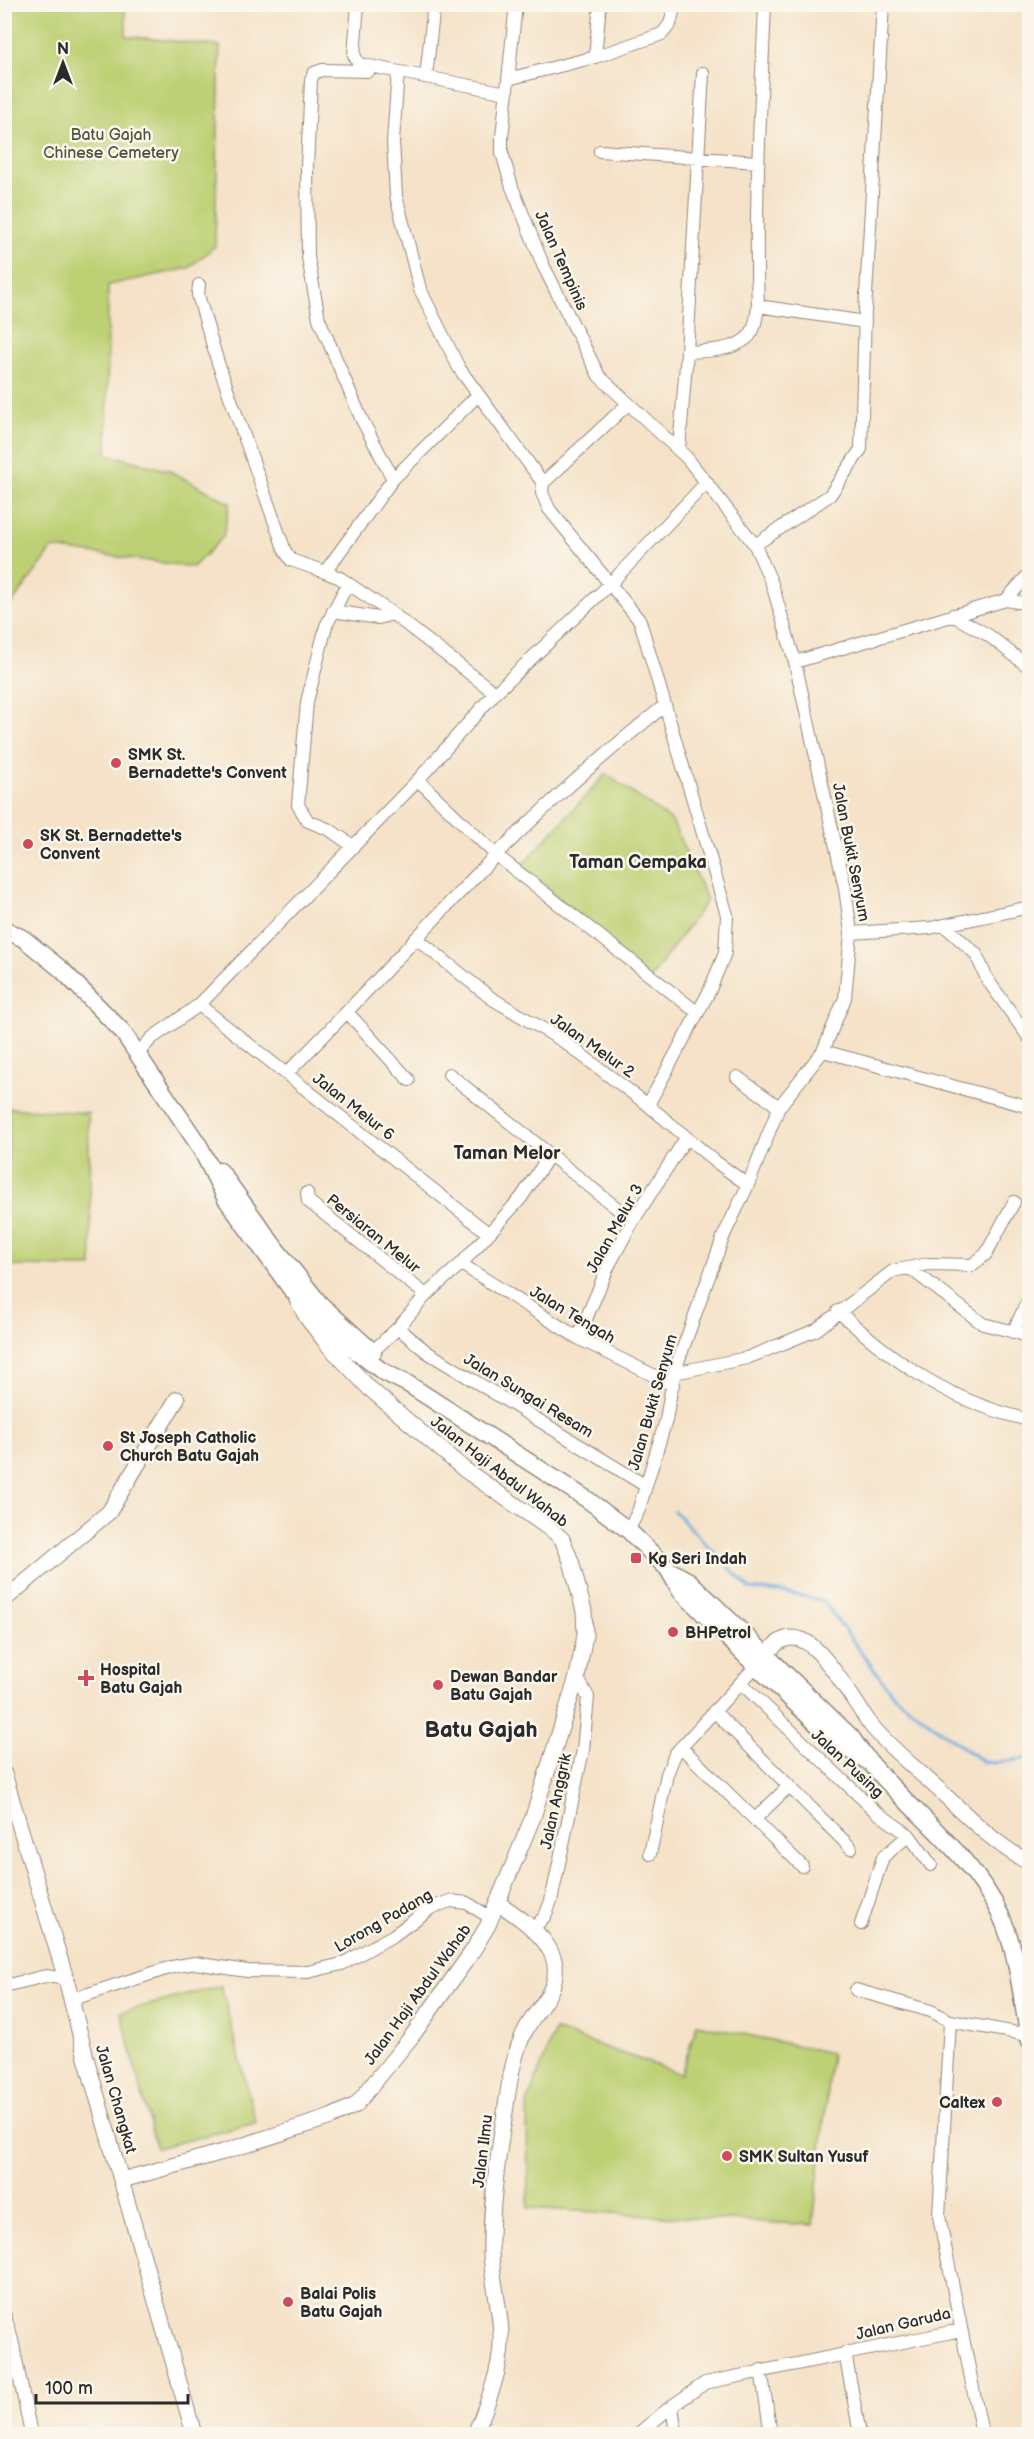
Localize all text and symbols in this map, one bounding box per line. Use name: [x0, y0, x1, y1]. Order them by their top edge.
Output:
north arrow: [33, 33, 93, 93]
text: N: [57, 40, 69, 59]
park label: Batu Gajah Chinese Cemetery: [43, 126, 180, 163]
street label: Jalan Tempinis: [530, 208, 591, 313]
place label: SMK St. Bernadette's Convent: [128, 746, 287, 783]
marker: SMK St. Bernadette's Convent: [109, 756, 123, 770]
street label: Jalan Bukit Senyum: [828, 781, 873, 923]
place label: SK St. Bernadette's Convent: [40, 827, 182, 864]
marker: SK St. Bernadette's Convent: [21, 837, 35, 851]
district label: Taman Cempaka: [569, 852, 707, 873]
street label: Jalan Melur 2: [546, 1010, 638, 1083]
street label: Jalan Melur 6: [308, 1069, 398, 1145]
district label: Taman Melor: [453, 1143, 561, 1164]
street label: Jalan Melur 3: [583, 1181, 648, 1276]
street label: Persiaran Melur: [322, 1191, 424, 1278]
street label: Jalan Tengah: [526, 1282, 618, 1348]
street label: Jalan Bukit Senyum: [625, 1332, 682, 1473]
street label: Jalan Sungai Resam: [460, 1350, 596, 1442]
street label: Jalan Haji Abdul Wahab: [427, 1413, 572, 1532]
place label: St Joseph Catholic Church Batu Gajah: [120, 1429, 259, 1466]
marker: St Joseph Catholic Church Batu Gajah: [101, 1439, 115, 1453]
place label: Kg Seri Indah: [648, 1550, 747, 1569]
marker: Kg Seri Indah: [629, 1551, 643, 1565]
place label: BHPetrol: [685, 1624, 751, 1643]
marker: BHPetrol: [666, 1625, 680, 1639]
place label: Hospital Batu Gajah: [100, 1661, 182, 1698]
place label: Dewan Bandar Batu Gajah: [450, 1668, 558, 1705]
marker: Hospital Batu Gajah: [77, 1669, 95, 1687]
marker: Dewan Bandar Batu Gajah: [431, 1678, 445, 1692]
district label: Batu Gajah: [424, 1717, 538, 1744]
street label: Jalan Pusing: [807, 1726, 887, 1802]
street label: Jalan Anggrik: [537, 1751, 576, 1851]
street label: Lorong Padang: [331, 1886, 436, 1957]
street label: Jalan Haji Abdul Wahab: [361, 1921, 476, 2069]
street label: Jalan Changkat: [91, 2043, 140, 2156]
place label: Caltex: [939, 2094, 985, 2113]
marker: Caltex: [990, 2095, 1004, 2109]
street label: Jalan Ilmu: [470, 2114, 497, 2189]
place label: SMK Sultan Yusuf: [739, 2148, 869, 2167]
marker: SMK Sultan Yusuf: [720, 2149, 734, 2163]
place label: Balai Polis Batu Gajah: [300, 2285, 382, 2322]
marker: Balai Polis Batu Gajah: [281, 2295, 295, 2309]
street label: Jalan Garuda: [854, 2304, 953, 2345]
scale bar: [36, 2367, 188, 2405]
text: 100 m: [45, 2378, 93, 2399]

